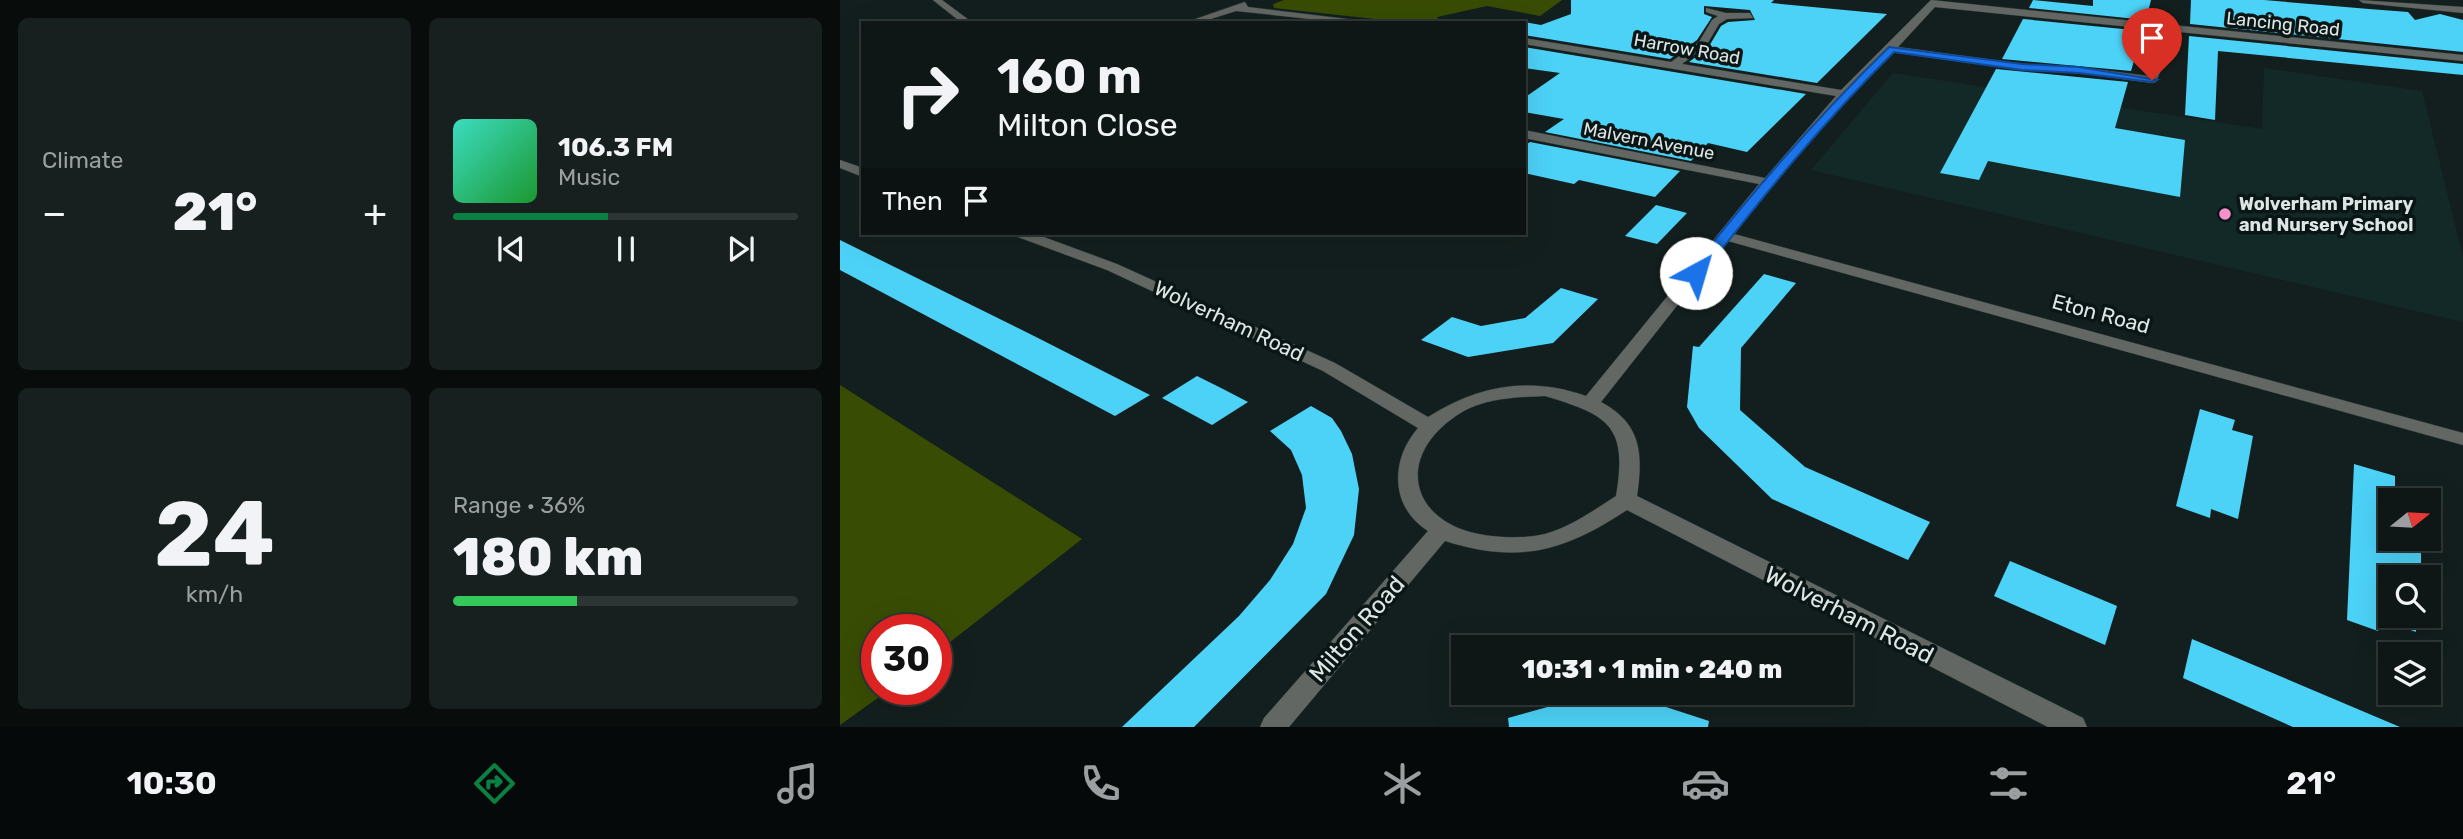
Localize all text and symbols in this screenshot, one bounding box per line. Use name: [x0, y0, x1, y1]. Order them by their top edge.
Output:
street label: Lancing Road: [2225, 7, 2341, 41]
pin: [2122, 8, 2182, 80]
icon: arrive: [2133, 19, 2171, 57]
street label: Harrow Road: [1632, 29, 1742, 69]
text: 160 m: [997, 47, 1142, 105]
icon: right: [882, 49, 973, 140]
text: Milton Close: [997, 106, 1178, 144]
street label: Malvern Avenue: [1582, 118, 1716, 164]
text: 106.3 FM: [558, 132, 673, 163]
text: Climate: [42, 146, 123, 174]
text: Music: [558, 163, 620, 191]
text: 21°: [173, 181, 257, 243]
icon: arrive: [957, 182, 995, 220]
text: Then: [882, 186, 943, 217]
text: −: [42, 190, 67, 236]
text: +: [363, 190, 387, 236]
place label: Wolverham Primary and Nursery School: [2239, 193, 2413, 236]
marker: Wolverham Primary and Nursery School: [2217, 206, 2233, 222]
icon: previous: [492, 230, 530, 268]
icon: pause: [607, 230, 645, 268]
icon: next: [722, 230, 760, 268]
position arrow: [1659, 236, 1733, 310]
street label: Wolverham Road: [1150, 275, 1308, 366]
street label: Eton Road: [2049, 288, 2153, 339]
text: 24: [154, 480, 275, 588]
north arrow: [2378, 488, 2441, 551]
map controls: [2378, 488, 2441, 705]
text: Range · 36%: [453, 491, 585, 519]
text: 180 km: [453, 526, 643, 588]
street label: Wolverham Road: [1760, 560, 1938, 670]
button: search: [2378, 565, 2441, 628]
street label: Milton Road: [1303, 570, 1411, 688]
text: km/h: [186, 580, 243, 608]
speed limit sign: 30: [861, 614, 952, 705]
button: layers: [2378, 642, 2441, 705]
text: 10:31 · 1 min · 240 m: [1522, 654, 1782, 685]
icon: directions: [470, 759, 519, 808]
icon: music: [773, 759, 822, 808]
icon: phone: [1076, 759, 1125, 808]
icon: climate: [1378, 759, 1427, 808]
icon: car: [1681, 759, 1730, 808]
icon: filters: [1984, 759, 2033, 808]
text: 10:30: [127, 764, 217, 802]
text: 21°: [2286, 764, 2336, 802]

